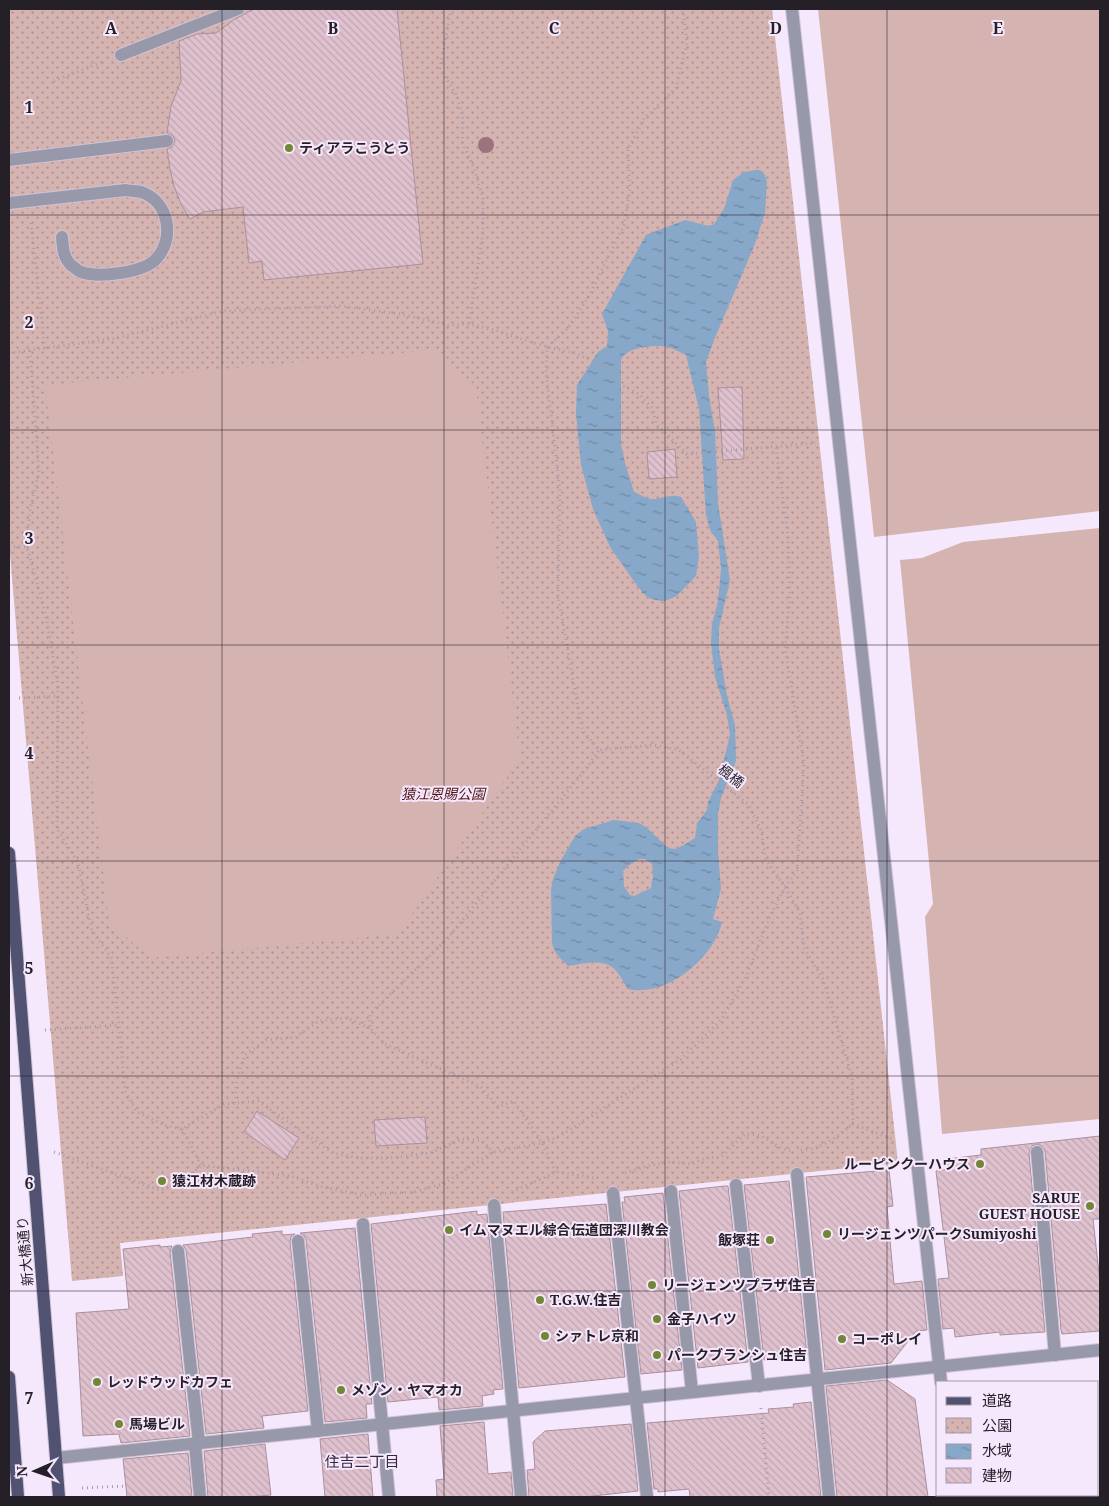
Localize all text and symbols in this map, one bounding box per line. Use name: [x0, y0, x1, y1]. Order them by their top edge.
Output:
text: A: [105, 17, 118, 39]
text: B: [328, 17, 339, 39]
text: C: [549, 17, 560, 39]
text: D: [770, 17, 782, 39]
text: E: [993, 17, 1003, 39]
text: 1: [24, 96, 34, 118]
place label: ティアラこうとう: [299, 138, 410, 157]
marker: ティアラこうとう: [283, 142, 295, 154]
text: 2: [24, 311, 34, 333]
text: 3: [24, 527, 34, 549]
text: 4: [24, 742, 34, 764]
street label: 楓橋: [714, 760, 748, 792]
park label: 猿江恩賜公園: [401, 784, 487, 803]
text: 5: [24, 957, 34, 979]
place label: ルーピンクーハウス: [844, 1154, 970, 1173]
marker: ルーピンクーハウス: [974, 1158, 986, 1170]
place label: 猿江材木蔵跡: [172, 1171, 256, 1190]
text: 6: [24, 1172, 34, 1194]
marker: 猿江材木蔵跡: [156, 1175, 168, 1187]
place label: SARUE GUEST HOUSE: [979, 1188, 1080, 1223]
marker: SARUE GUEST HOUSE: [1084, 1200, 1096, 1212]
street label: 新大橋通り: [12, 1215, 37, 1287]
place label: イムマヌエル綜合伝道団深川教会: [459, 1220, 669, 1239]
marker: イムマヌエル綜合伝道団深川教会: [443, 1224, 455, 1236]
place label: リージェンツパークSumiyoshi: [837, 1224, 1037, 1243]
marker: リージェンツパークSumiyoshi: [821, 1228, 833, 1240]
place label: 飯塚荘: [718, 1230, 760, 1249]
marker: 飯塚荘: [764, 1234, 776, 1246]
place label: リージェンツプラザ住吉: [662, 1275, 816, 1294]
marker: リージェンツプラザ住吉: [646, 1279, 658, 1291]
place label: T.G.W.住吉: [550, 1290, 621, 1309]
marker: T.G.W.住吉: [534, 1294, 546, 1306]
place label: 金子ハイツ: [667, 1309, 737, 1328]
marker: 金子ハイツ: [651, 1313, 663, 1325]
place label: シァトレ京和: [555, 1326, 639, 1345]
place label: コーポレイ: [852, 1329, 922, 1348]
marker: シァトレ京和: [539, 1330, 551, 1342]
marker: コーポレイ: [836, 1333, 848, 1345]
place label: パークブランシュ住吉: [667, 1345, 807, 1364]
marker: パークブランシュ住吉: [651, 1349, 663, 1361]
place label: レッドウッドカフェ: [107, 1372, 233, 1391]
marker: レッドウッドカフェ: [91, 1376, 103, 1388]
place label: メゾン・ヤマオカ: [351, 1380, 463, 1399]
legend: [936, 1381, 1099, 1496]
marker: メゾン・ヤマオカ: [335, 1384, 347, 1396]
text: 7: [24, 1387, 34, 1409]
text: 道路: [982, 1390, 1012, 1410]
place label: 馬場ビル: [129, 1414, 185, 1433]
text: 公園: [982, 1415, 1012, 1435]
marker: 馬場ビル: [113, 1418, 125, 1430]
text: 水域: [982, 1440, 1012, 1460]
north arrow: [10, 1446, 60, 1496]
district label: 住吉二丁目: [324, 1451, 400, 1471]
text: 建物: [982, 1465, 1012, 1485]
text: N: [12, 1466, 31, 1477]

